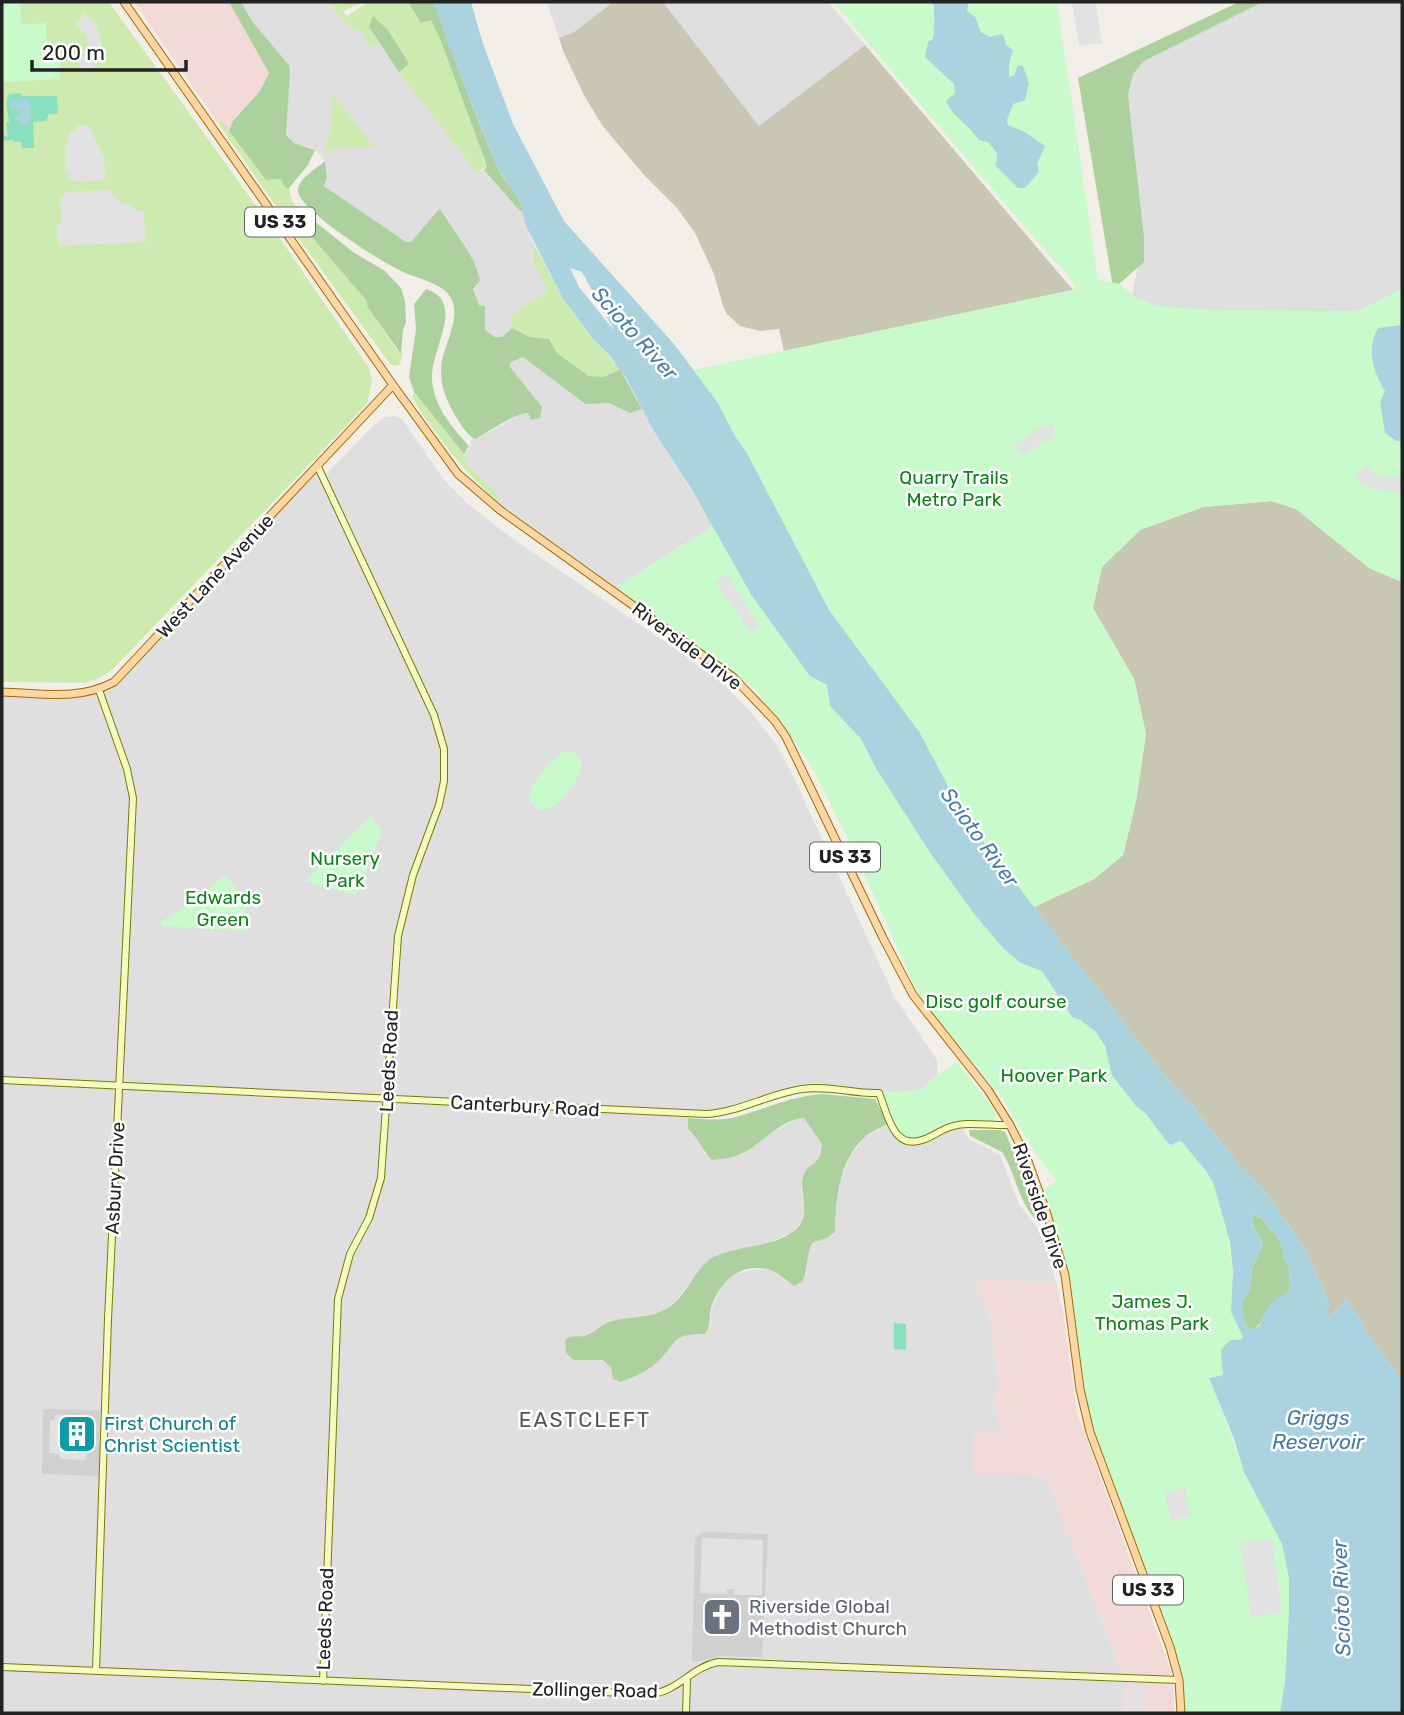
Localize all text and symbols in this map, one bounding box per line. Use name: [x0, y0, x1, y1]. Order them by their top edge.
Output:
scale bar: [32, 28, 186, 72]
text: 200 m: [42, 40, 105, 65]
road number: US 33: [245, 208, 315, 236]
water label: Scioto River: [587, 281, 684, 385]
park label: Quarry Trails Metro Park: [899, 466, 1009, 511]
street label: West Lane Avenue: [152, 509, 278, 643]
street label: Riverside Drive: [627, 597, 747, 695]
water label: Scioto River: [936, 782, 1025, 892]
road number: US 33: [810, 842, 880, 872]
park label: Nursery Park: [310, 847, 380, 892]
park label: Edwards Green: [185, 886, 261, 931]
park label: Disc golf course: [925, 990, 1067, 1013]
street label: Leeds Road: [375, 1009, 403, 1113]
park label: Hoover Park: [1001, 1064, 1108, 1087]
street label: Canterbury Road: [450, 1091, 600, 1121]
street label: Asbury Drive: [101, 1121, 129, 1235]
street label: Riverside Drive: [1008, 1140, 1072, 1272]
park label: James J. Thomas Park: [1095, 1290, 1209, 1335]
water label: Griggs Reservoir: [1272, 1405, 1365, 1454]
district label: EASTCLEFT: [519, 1407, 651, 1432]
place label: First Church of Christ Scientist: [104, 1412, 240, 1457]
building icon: First Church of Christ Scientist: [56, 1413, 98, 1455]
water label: Scioto River: [1326, 1538, 1356, 1657]
street label: Leeds Road: [312, 1567, 338, 1671]
road number: US 33: [1113, 1576, 1183, 1604]
place label: Riverside Global Methodist Church: [749, 1595, 907, 1640]
church icon: Riverside Global Methodist Church: [701, 1596, 743, 1638]
street label: Zollinger Road: [532, 1677, 658, 1703]

